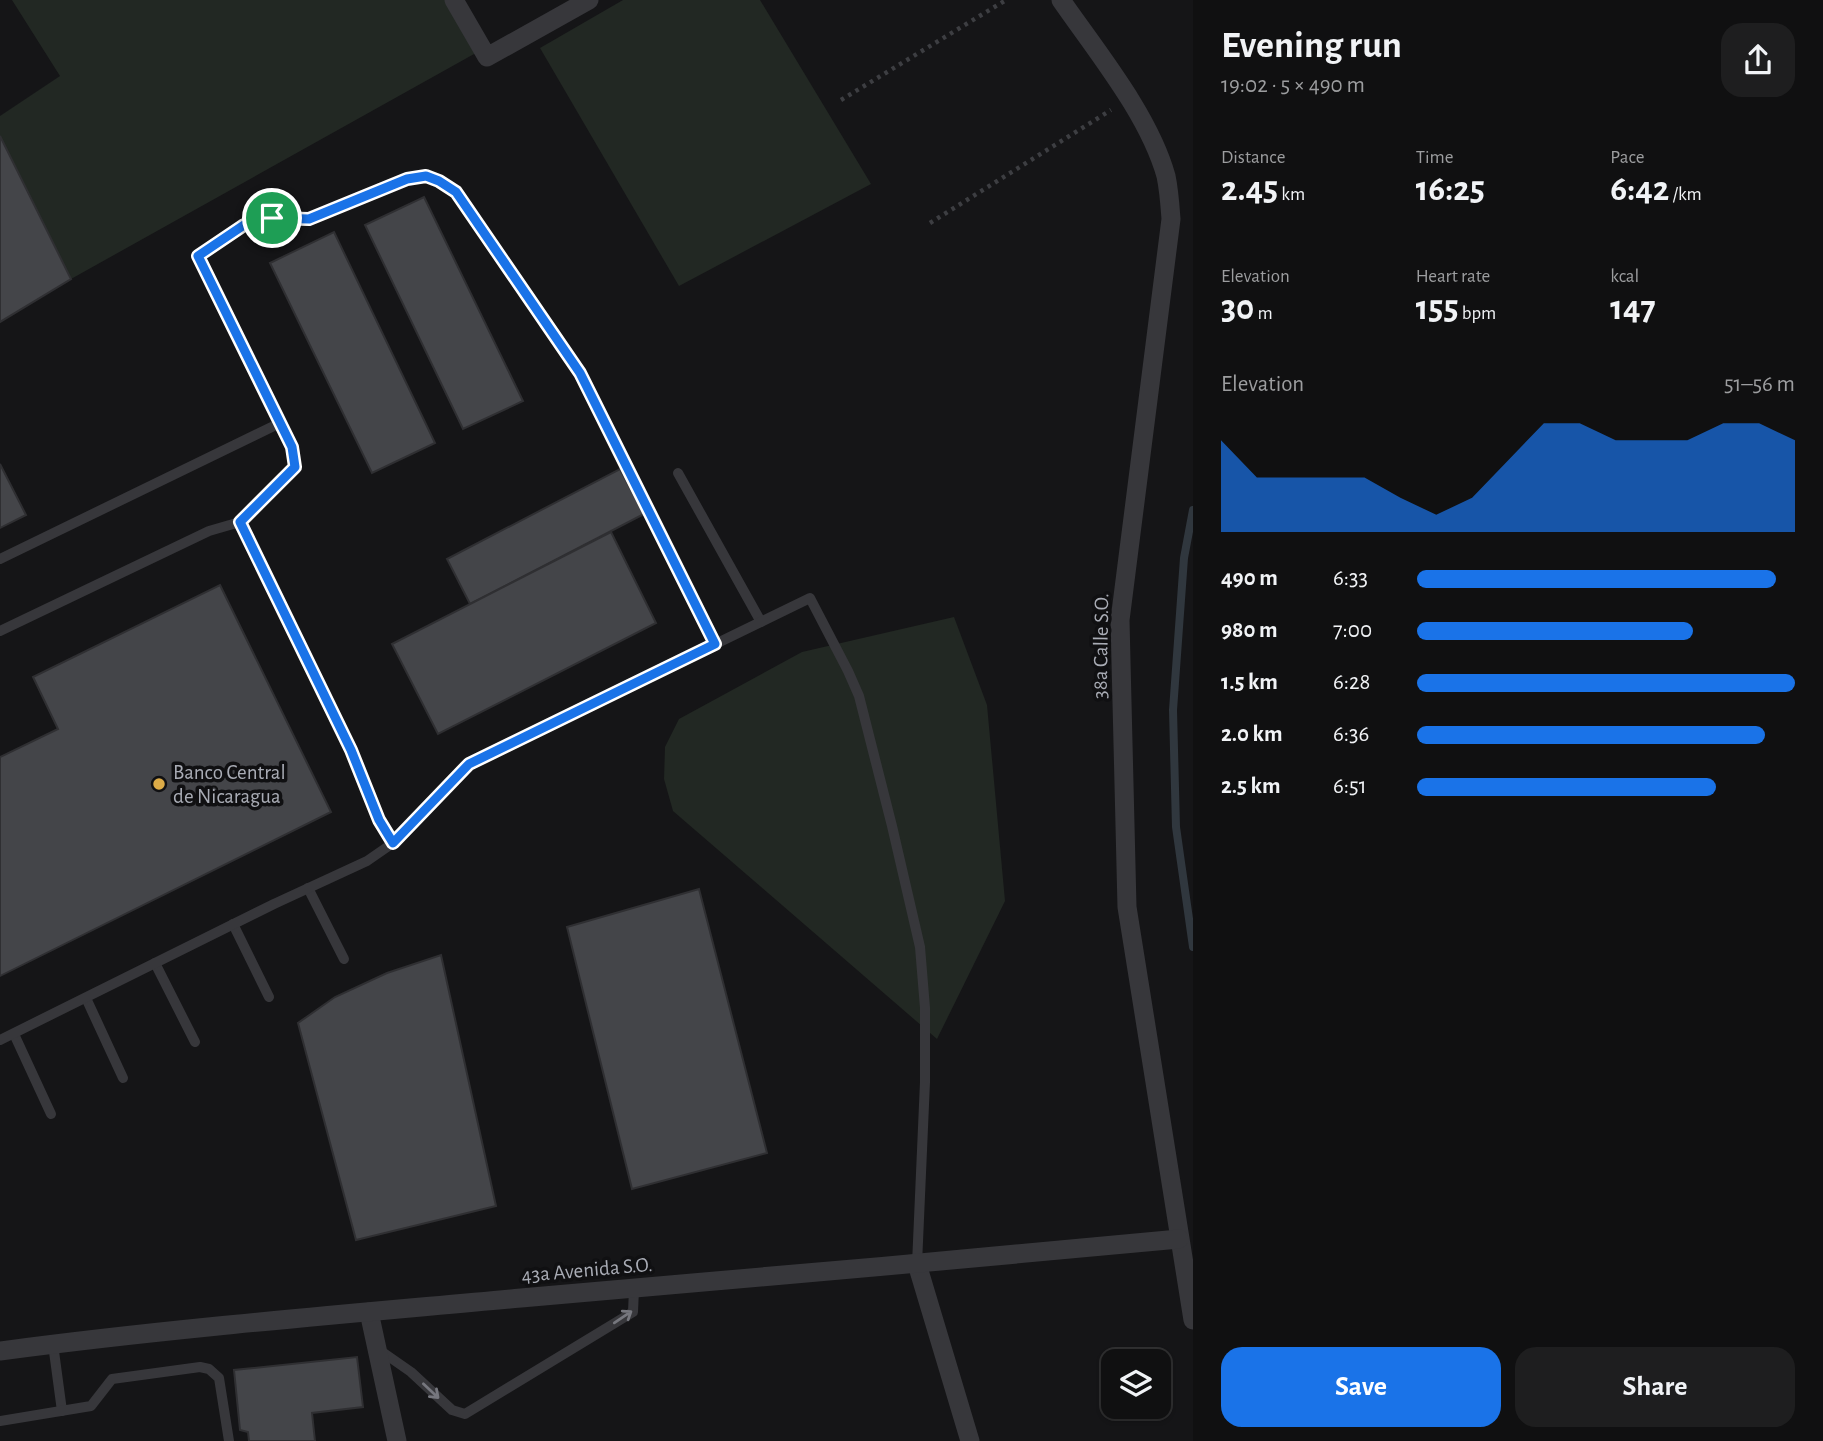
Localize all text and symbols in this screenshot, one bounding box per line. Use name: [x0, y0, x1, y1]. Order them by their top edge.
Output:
button: share: [1721, 23, 1795, 97]
text: Evening run: [1221, 27, 1402, 65]
text: 19:02 · 5 × 490 m: [1221, 74, 1365, 97]
text: Distance: [1221, 148, 1285, 167]
text: Time: [1416, 148, 1454, 167]
text: Pace: [1610, 148, 1645, 167]
text: 2.45: [1221, 172, 1278, 207]
text: 16:25: [1416, 172, 1485, 207]
text: 6:42: [1610, 172, 1669, 207]
text: km: [1278, 185, 1305, 204]
text: /km: [1669, 185, 1702, 204]
pin: [242, 188, 302, 248]
icon: arrive: [253, 199, 291, 237]
text: Elevation: [1221, 267, 1290, 286]
text: Heart rate: [1416, 267, 1490, 286]
text: kcal: [1610, 267, 1639, 286]
text: 30: [1221, 291, 1254, 326]
text: 155: [1416, 291, 1459, 326]
text: 147: [1610, 291, 1656, 326]
text: m: [1254, 304, 1273, 323]
text: bpm: [1459, 304, 1496, 323]
text: Elevation: [1221, 373, 1304, 396]
text: 51–56 m: [1724, 373, 1795, 396]
text: 490 m: [1221, 567, 1278, 590]
text: 6:33: [1333, 567, 1368, 590]
street label: 38a Calle S.O.: [1090, 593, 1112, 699]
text: 980 m: [1221, 619, 1277, 642]
text: 7:00: [1333, 619, 1372, 642]
text: 1.5 km: [1221, 671, 1278, 694]
text: 6:28: [1333, 671, 1370, 694]
text: 2.0 km: [1221, 723, 1283, 746]
text: 6:36: [1333, 723, 1369, 746]
place label: Banco Central de Nicaragua: [173, 762, 286, 807]
text: 2.5 km: [1221, 775, 1280, 798]
text: 6:51: [1333, 775, 1367, 798]
marker: Banco Central de Nicaragua: [151, 776, 167, 792]
street label: 43a Avenida S.O.: [521, 1254, 653, 1286]
one-way arrow: [613, 1310, 632, 1325]
button: Save: [1221, 1347, 1501, 1427]
button: Share: [1515, 1347, 1795, 1427]
map controls: [1101, 1349, 1171, 1419]
button: layers: [1101, 1349, 1171, 1419]
one-way arrow: [422, 1383, 440, 1399]

